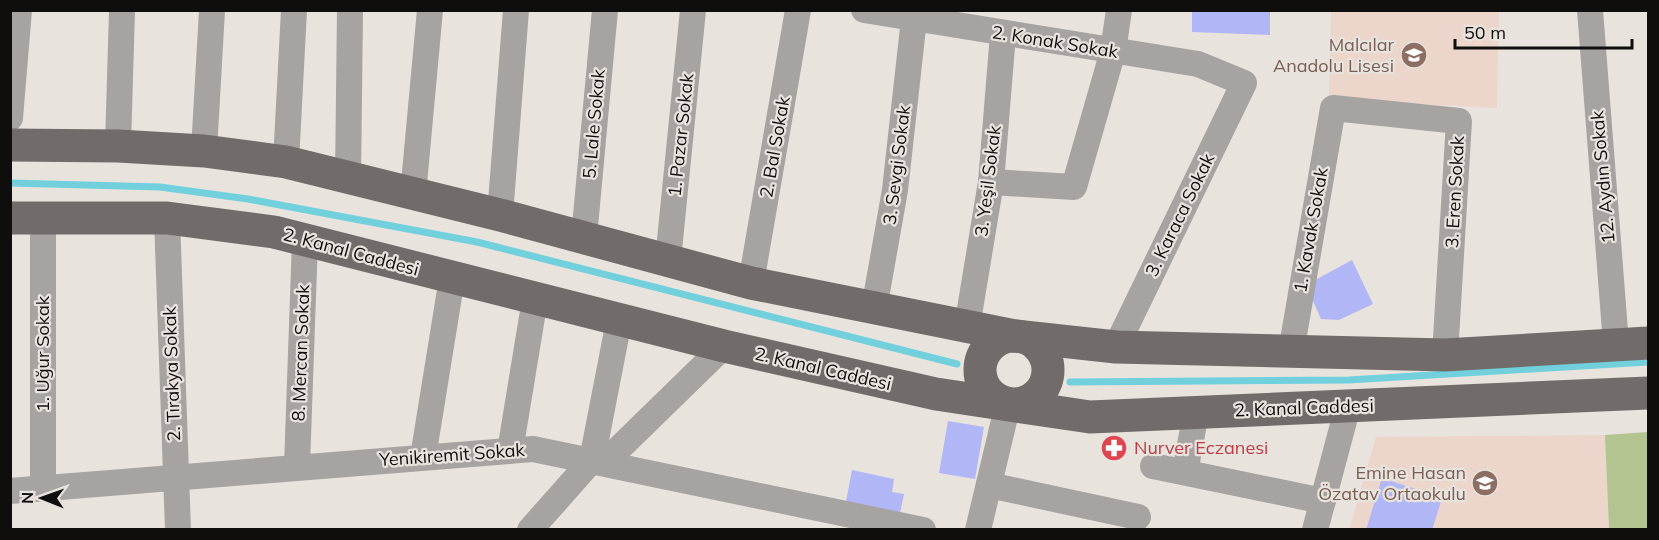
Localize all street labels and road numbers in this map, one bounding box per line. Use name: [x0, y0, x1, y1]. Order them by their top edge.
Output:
street label: 2. Konak Sokak: [990, 20, 1120, 63]
street label: 5. Lale Sokak: [577, 68, 610, 180]
street label: 1. Pazar Sokak: [663, 72, 698, 198]
street label: 2. Bal Sokak: [754, 94, 795, 199]
street label: 3. Sevgi Sokak: [878, 103, 915, 226]
street label: 12. Aydın Sokak: [1585, 109, 1620, 245]
street label: 3. Yeşil Sokak: [969, 123, 1006, 238]
street label: 3. Eren Sokak: [1440, 135, 1469, 249]
street label: 3. Karaca Sokak: [1140, 149, 1220, 280]
street label: 1. Kavak Sokak: [1288, 165, 1333, 294]
street label: 2. Kanal Caddesi: [281, 222, 422, 281]
street label: 8. Mercan Sokak: [287, 283, 314, 422]
street label: 1. Uğur Sokak: [31, 295, 54, 412]
street label: 2. Tırakya Sokak: [158, 305, 185, 442]
street label: 2. Kanal Caddesi: [753, 342, 894, 395]
street label: 2. Kanal Caddesi: [1234, 394, 1374, 421]
street label: Yenikiremit Sokak: [377, 438, 526, 471]

